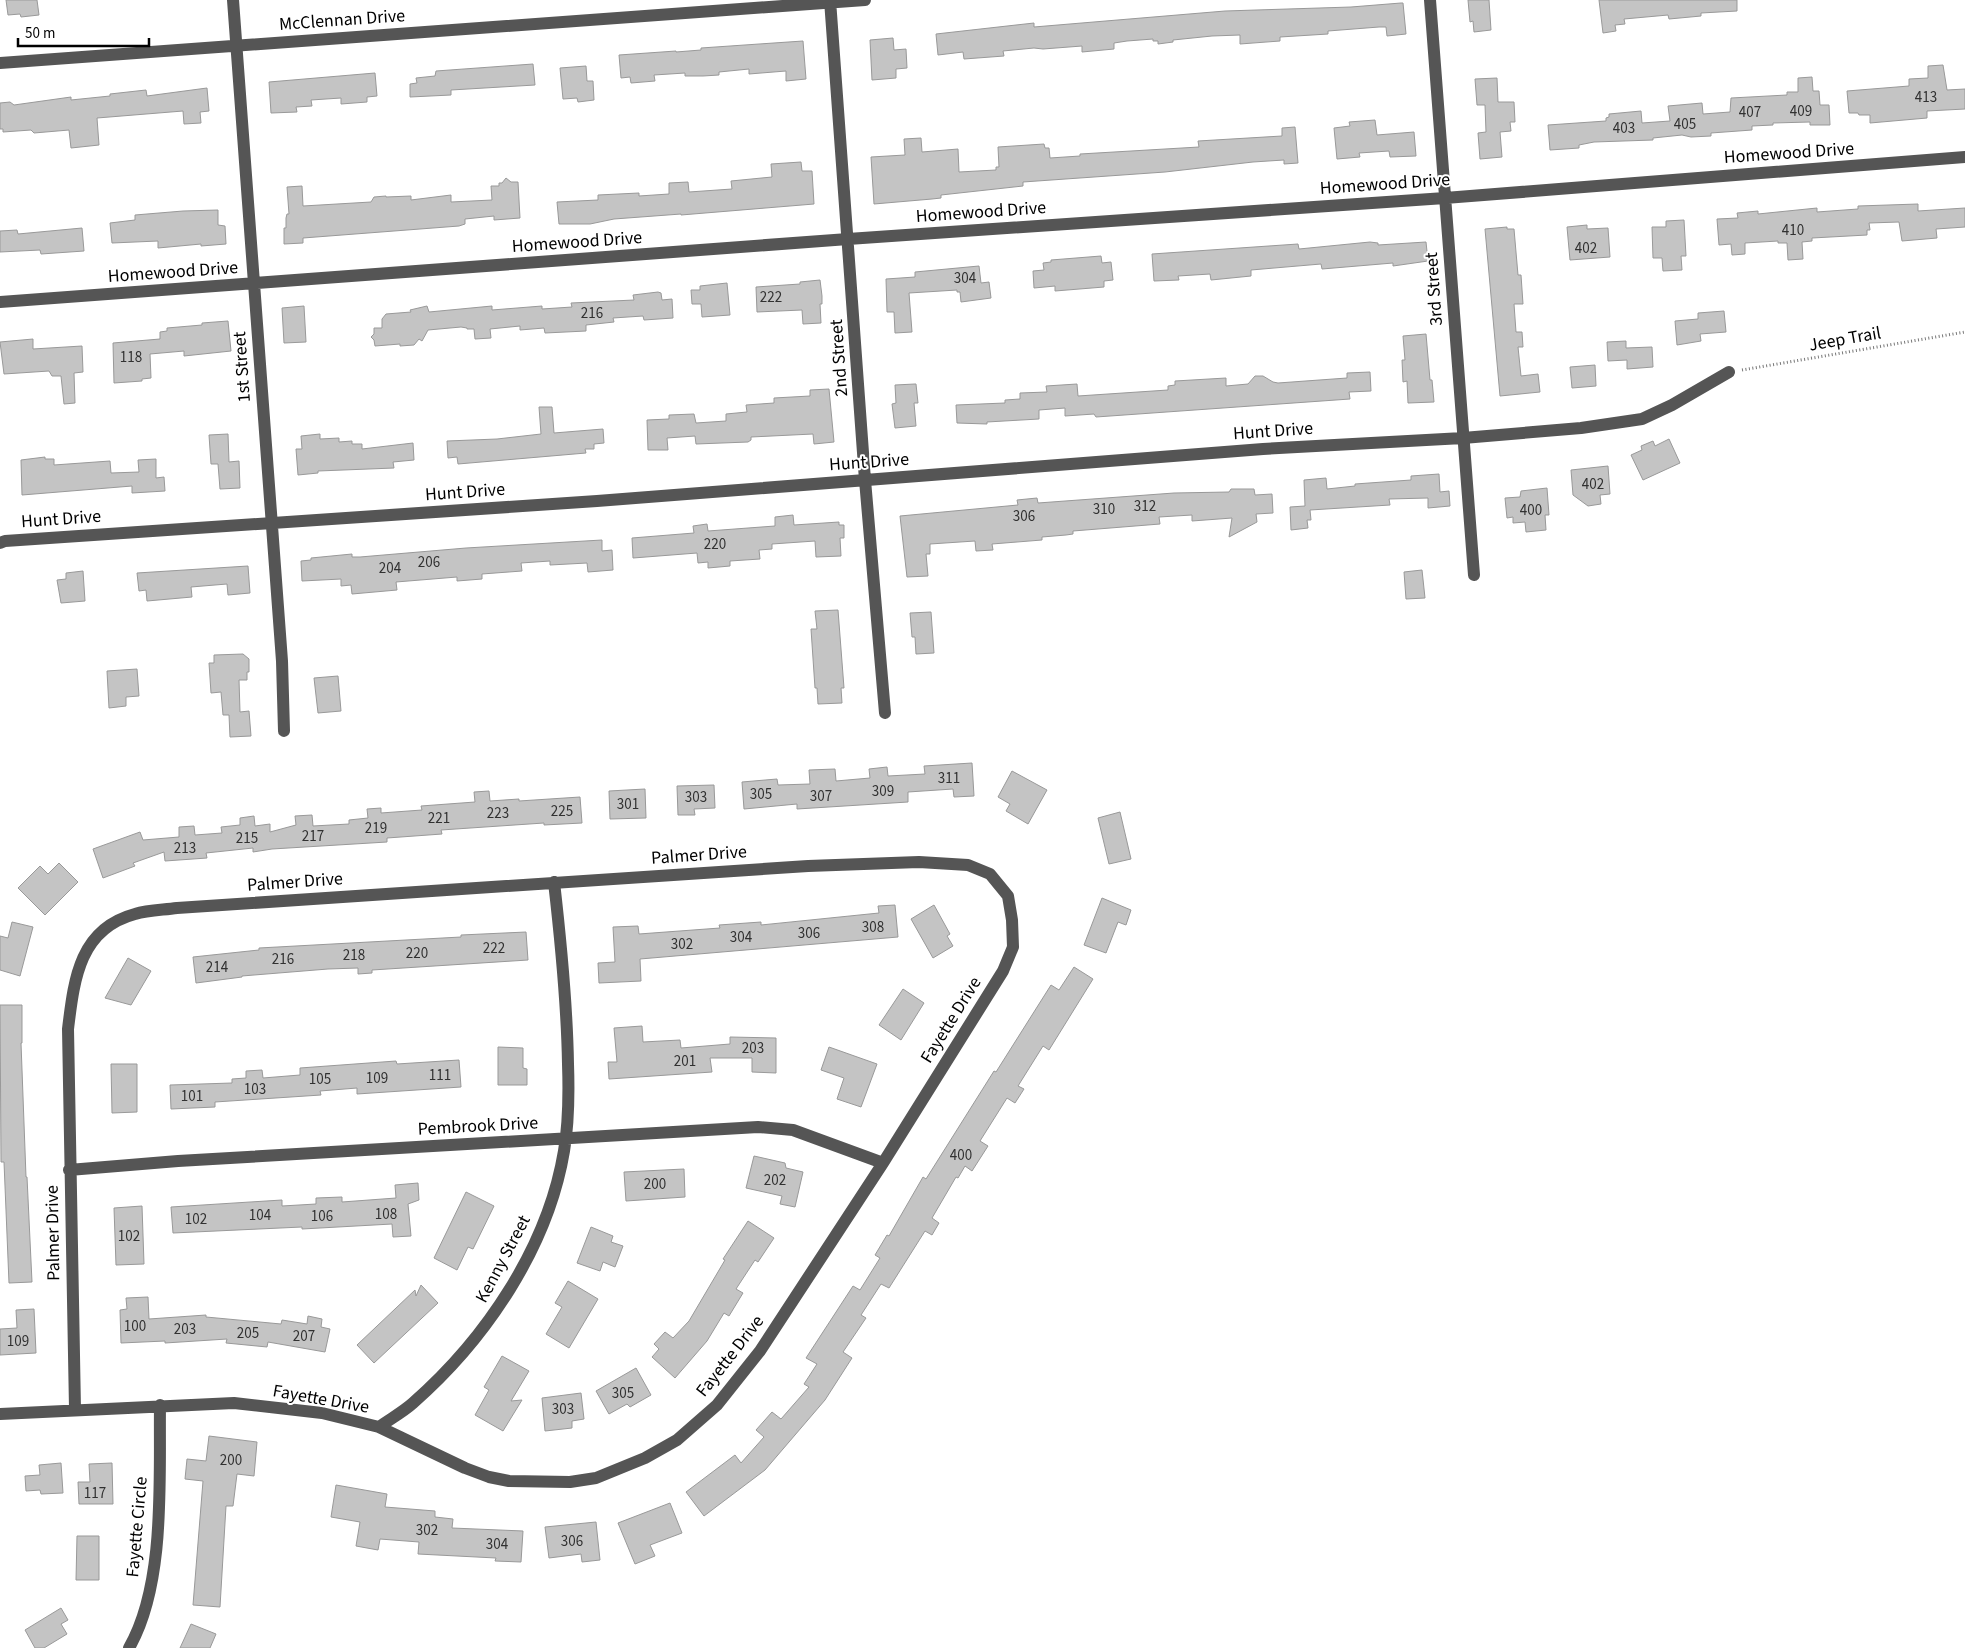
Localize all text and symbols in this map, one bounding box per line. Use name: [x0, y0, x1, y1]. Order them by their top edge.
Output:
street label: McClennan Drive: [278, 3, 406, 37]
scale bar: [18, 15, 149, 47]
text: 50 m: [25, 23, 55, 44]
house number: 413: [1915, 87, 1937, 108]
house number: 409: [1790, 101, 1812, 122]
house number: 407: [1739, 102, 1761, 123]
house number: 405: [1674, 114, 1696, 135]
house number: 403: [1613, 118, 1635, 139]
street label: Homewood Drive: [1723, 136, 1855, 170]
street label: Homewood Drive: [1319, 167, 1451, 201]
street label: Homewood Drive: [915, 195, 1047, 229]
house number: 410: [1782, 220, 1804, 241]
street label: Homewood Drive: [511, 225, 643, 259]
house number: 402: [1575, 238, 1597, 259]
street label: 3rd Street: [1419, 251, 1449, 327]
street label: Homewood Drive: [107, 255, 239, 289]
house number: 304: [954, 268, 977, 289]
house number: 222: [760, 287, 782, 308]
house number: 216: [581, 303, 603, 324]
street label: 2nd Street: [824, 318, 854, 398]
street label: Jeep Trail: [1807, 320, 1883, 358]
street label: 1st Street: [227, 331, 257, 403]
house number: 118: [120, 347, 142, 368]
street label: Hunt Drive: [1232, 416, 1314, 446]
street label: Hunt Drive: [828, 447, 910, 477]
house number: 402: [1582, 474, 1604, 495]
street label: Hunt Drive: [424, 477, 506, 507]
house number: 312: [1134, 496, 1156, 517]
house number: 310: [1093, 499, 1115, 520]
house number: 400: [1520, 500, 1542, 521]
street label: Hunt Drive: [20, 504, 102, 534]
house number: 306: [1013, 506, 1035, 527]
house number: 220: [704, 534, 726, 555]
house number: 206: [418, 552, 440, 573]
house number: 204: [379, 558, 402, 579]
house number: 311: [938, 768, 960, 789]
house number: 309: [872, 781, 894, 802]
house number: 305: [750, 784, 772, 805]
house number: 307: [810, 786, 832, 807]
house number: 303: [685, 787, 707, 808]
house number: 301: [617, 794, 639, 815]
house number: 225: [551, 801, 573, 822]
house number: 223: [487, 803, 509, 824]
house number: 221: [428, 808, 450, 829]
house number: 219: [365, 818, 387, 839]
house number: 217: [302, 826, 324, 847]
house number: 215: [236, 828, 258, 849]
house number: 213: [174, 838, 196, 859]
street label: Palmer Drive: [650, 839, 748, 871]
street label: Palmer Drive: [246, 866, 344, 898]
house number: 308: [862, 917, 884, 938]
house number: 306: [798, 923, 820, 944]
house number: 304: [730, 927, 753, 948]
house number: 302: [671, 934, 693, 955]
house number: 222: [483, 938, 505, 959]
house number: 220: [406, 943, 428, 964]
house number: 218: [343, 945, 365, 966]
house number: 216: [272, 949, 294, 970]
house number: 214: [206, 957, 229, 978]
street label: Fayette Drive: [915, 972, 987, 1068]
house number: 203: [742, 1038, 764, 1059]
house number: 201: [674, 1051, 696, 1072]
house number: 111: [429, 1065, 451, 1086]
house number: 109: [366, 1068, 388, 1089]
house number: 105: [309, 1069, 331, 1090]
house number: 103: [244, 1079, 266, 1100]
house number: 101: [181, 1086, 203, 1107]
street label: Pembrook Drive: [417, 1110, 539, 1142]
house number: 400: [950, 1145, 972, 1166]
house number: 202: [764, 1170, 786, 1191]
house number: 200: [644, 1174, 666, 1195]
street label: Palmer Drive: [40, 1185, 66, 1281]
house number: 108: [375, 1204, 397, 1225]
house number: 104: [249, 1205, 272, 1226]
house number: 106: [311, 1206, 333, 1227]
house number: 102: [185, 1209, 207, 1230]
street label: Kenny Street: [469, 1211, 537, 1307]
house number: 102: [118, 1226, 140, 1247]
street label: Fayette Drive: [690, 1310, 770, 1402]
house number: 100: [124, 1316, 146, 1337]
house number: 203: [174, 1319, 196, 1340]
house number: 205: [237, 1323, 259, 1344]
house number: 207: [293, 1326, 315, 1347]
house number: 109: [7, 1331, 29, 1352]
street label: Fayette Drive: [271, 1378, 371, 1420]
house number: 305: [612, 1383, 634, 1404]
house number: 303: [552, 1399, 574, 1420]
house number: 200: [220, 1450, 242, 1471]
street label: Fayette Circle: [120, 1476, 154, 1578]
house number: 117: [84, 1483, 106, 1504]
house number: 302: [416, 1520, 438, 1541]
house number: 306: [561, 1531, 583, 1552]
house number: 304: [486, 1534, 509, 1555]

